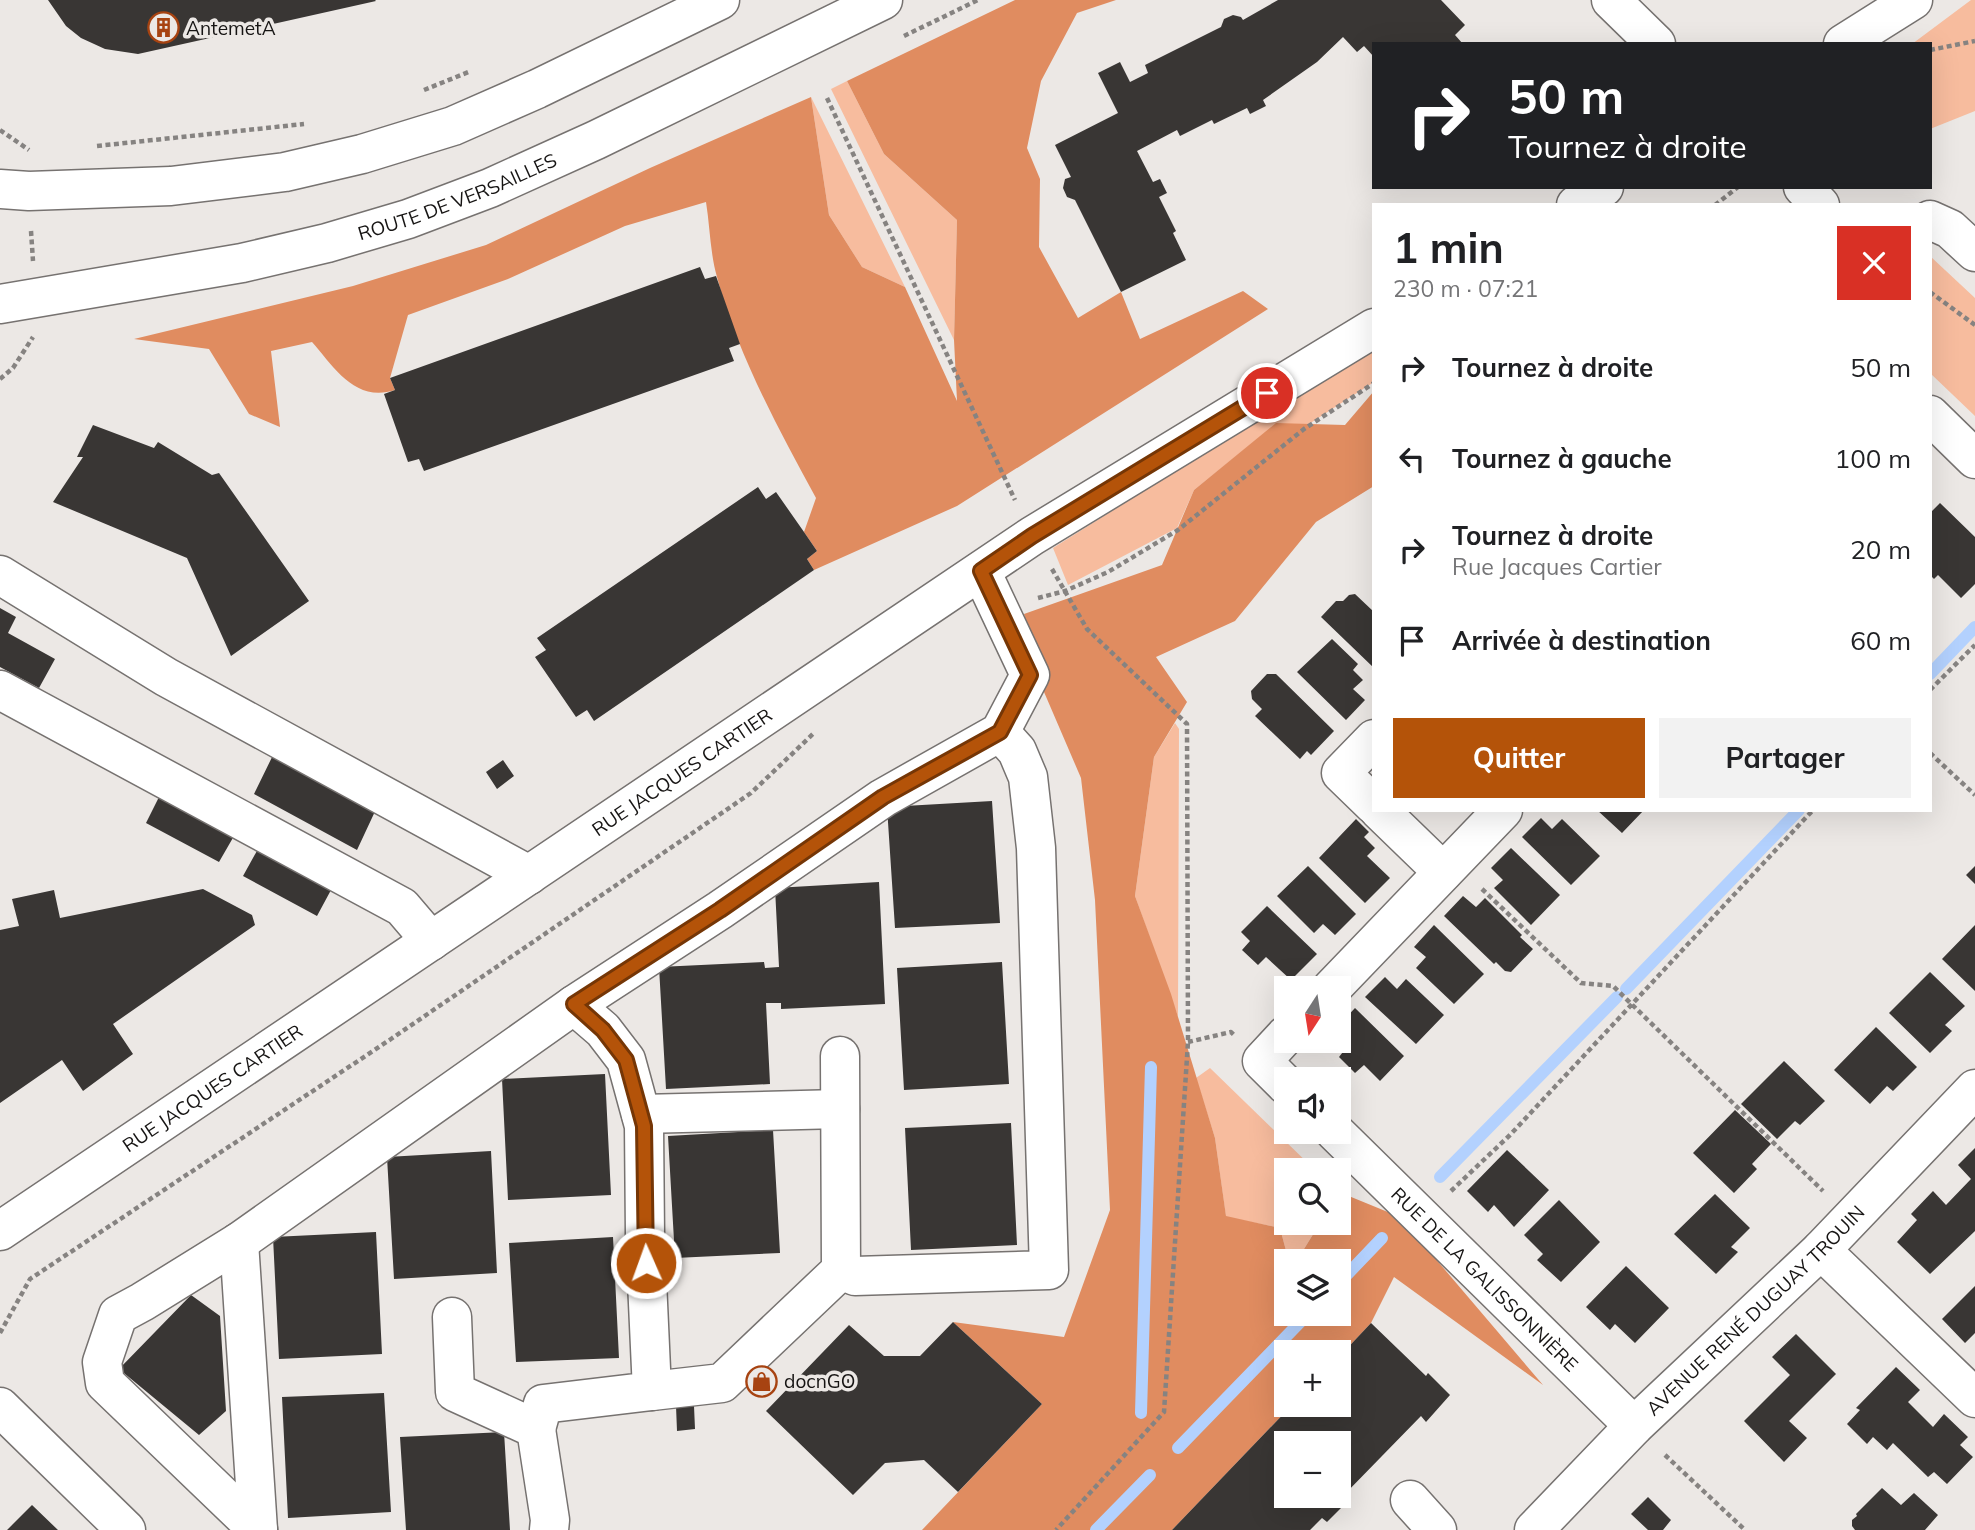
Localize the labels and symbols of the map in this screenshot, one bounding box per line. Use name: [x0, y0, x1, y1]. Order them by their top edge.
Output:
building icon: AntemetA: [146, 11, 180, 45]
place label: AntemetA: [186, 16, 276, 40]
street label: ROUTE DE VERSAILLES: [355, 147, 560, 245]
pin: [1237, 363, 1297, 423]
street label: RUE JACQUES CARTIER: [587, 703, 777, 841]
north arrow: [1274, 976, 1351, 1054]
street label: RUE JACQUES CARTIER: [118, 1019, 307, 1157]
street label: RUE DE LA GALISSONNIÈRE: [1386, 1182, 1583, 1376]
street label: AVENUE RENÉ DUGUAY TROUIN: [1641, 1200, 1870, 1420]
position arrow: [609, 1226, 683, 1300]
shop icon: docnGO: [744, 1364, 778, 1398]
place label: docnGO: [784, 1369, 855, 1393]

